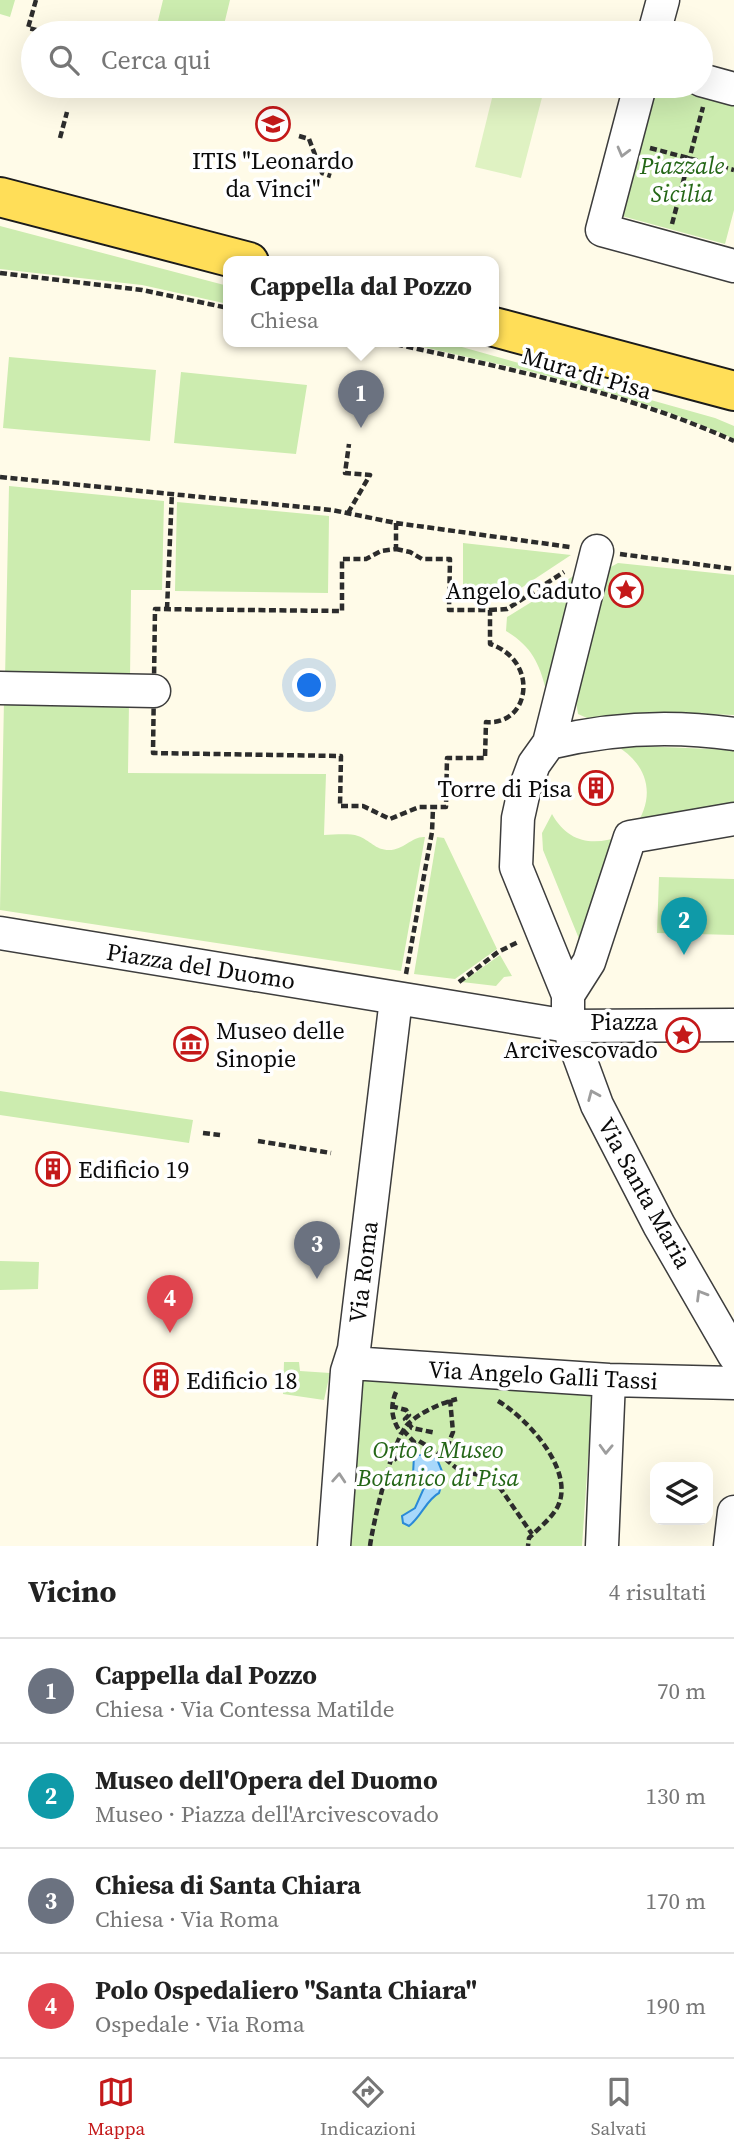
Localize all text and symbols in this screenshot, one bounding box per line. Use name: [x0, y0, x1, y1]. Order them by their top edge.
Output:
search box: [21, 21, 713, 98]
icon: search: [45, 41, 83, 79]
text: Cerca qui: [101, 42, 211, 78]
school or university icon: ITIS "Leonardo da Vinci": [254, 105, 292, 143]
place label: ITIS "Leonardo da Vinci": [192, 144, 354, 205]
one-way arrow: [617, 146, 631, 158]
park label: Piazzale Sicilia: [639, 149, 724, 210]
popup: [223, 256, 499, 347]
text: Cappella dal Pozzo: [250, 268, 472, 304]
text: Chiesa: [250, 304, 319, 336]
street label: Mura di Pisa: [518, 339, 656, 407]
pin: 1: [338, 370, 384, 428]
place icon: Angelo Caduto: [607, 571, 645, 609]
place label: Angelo Caduto: [446, 574, 602, 607]
your location: [292, 668, 326, 702]
building icon: Torre di Pisa: [577, 769, 615, 807]
place label: Torre di Pisa: [438, 772, 573, 805]
pin: 2: [661, 897, 707, 955]
street label: Piazza del Duomo: [104, 935, 298, 997]
place label: Piazza Arcivescovado: [504, 1005, 659, 1066]
place label: Museo delle Sinopie: [216, 1014, 345, 1075]
place icon: Piazza Arcivescovado: [664, 1016, 702, 1054]
museum icon: Museo delle Sinopie: [172, 1025, 210, 1063]
one-way arrow: [587, 1090, 601, 1102]
street label: Via Santa Maria: [590, 1112, 700, 1275]
building icon: Edificio 19: [34, 1150, 72, 1188]
place label: Edificio 19: [78, 1153, 189, 1186]
street label: Via Roma: [340, 1218, 386, 1325]
pin: 3: [294, 1221, 340, 1279]
pin: 4: [147, 1275, 193, 1333]
one-way arrow: [697, 1289, 710, 1302]
street label: Via Angelo Galli Tassi: [427, 1353, 659, 1397]
building icon: Edificio 18: [142, 1361, 180, 1399]
place label: Edificio 18: [186, 1364, 297, 1397]
park label: Orto e Museo Botanico di Pisa: [356, 1433, 519, 1494]
one-way arrow: [599, 1443, 614, 1454]
map controls: [650, 1462, 713, 1525]
button: layers: [650, 1462, 713, 1525]
one-way arrow: [331, 1472, 346, 1483]
text: Vicino: [28, 1571, 117, 1612]
text: 4 risultati: [609, 1576, 706, 1608]
text: Cappella dal Pozzo: [95, 1657, 317, 1693]
text: 1: [45, 1675, 57, 1707]
text: 70 m: [657, 1675, 706, 1707]
text: Chiesa · Via Contessa Matilde: [95, 1693, 394, 1725]
text: Museo dell'Opera del Duomo: [95, 1762, 438, 1798]
text: 2: [45, 1780, 57, 1812]
text: 130 m: [645, 1780, 706, 1812]
text: Museo · Piazza dell'Arcivescovado: [95, 1798, 439, 1830]
text: Chiesa di Santa Chiara: [95, 1867, 361, 1903]
text: 3: [45, 1885, 57, 1917]
text: 170 m: [645, 1885, 706, 1917]
text: Chiesa · Via Roma: [95, 1903, 279, 1935]
text: Polo Ospedaliero "Santa Chiara": [95, 1972, 477, 2008]
text: 4: [45, 1990, 57, 2022]
text: 190 m: [645, 1990, 706, 2022]
text: Ospedale · Via Roma: [95, 2008, 305, 2040]
tab: Mappa: [87, 2073, 145, 2141]
tab: Indicazioni: [320, 2073, 416, 2141]
tab: Salvati: [591, 2073, 647, 2141]

